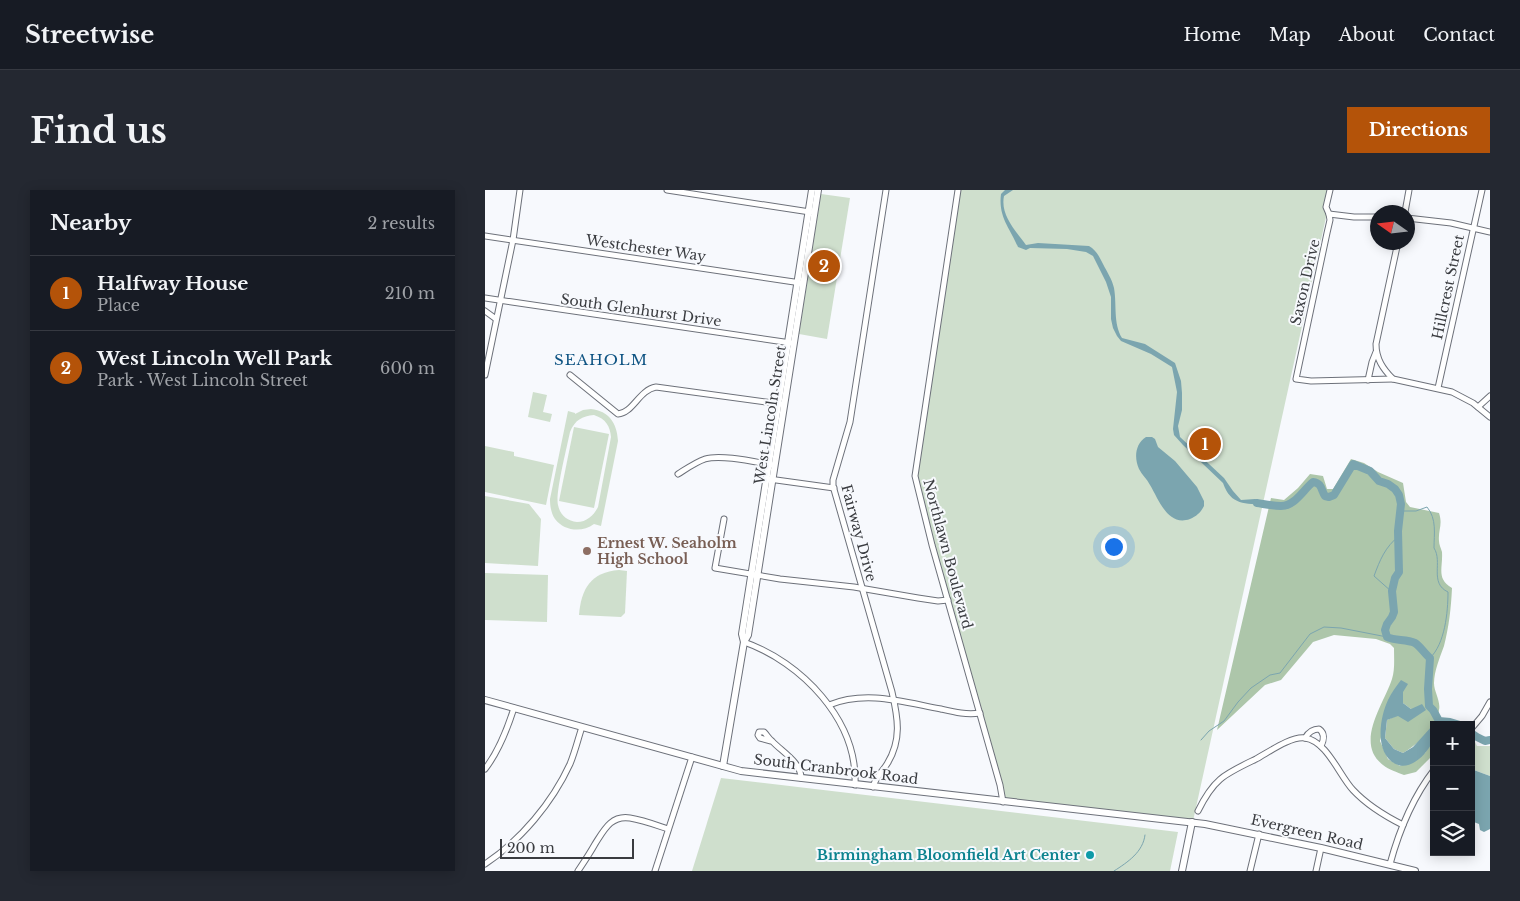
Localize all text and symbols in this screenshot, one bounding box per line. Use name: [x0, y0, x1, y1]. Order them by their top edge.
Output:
text: Streetwise: [25, 20, 154, 49]
text: Home: [1183, 24, 1241, 46]
text: Map: [1269, 24, 1311, 46]
text: About: [1339, 24, 1395, 46]
text: Contact: [1423, 24, 1495, 46]
button: Directions: [1347, 107, 1490, 153]
text: Find us: [30, 109, 167, 152]
north arrow: [1370, 205, 1415, 250]
text: Nearby: [50, 210, 131, 236]
text: 2 results: [367, 213, 435, 233]
street label: Westchester Way: [584, 231, 707, 265]
street label: Hillcrest Street: [1428, 232, 1468, 341]
street label: Saxon Drive: [1286, 237, 1324, 327]
pin: 2: [808, 247, 840, 285]
text: Halfway House: [97, 272, 248, 295]
text: 1: [63, 283, 69, 303]
text: 210 m: [385, 283, 435, 303]
street label: South Glenhurst Drive: [559, 290, 723, 330]
text: Place: [97, 295, 140, 315]
street label: West Lincoln Street: [750, 343, 790, 487]
text: West Lincoln Well Park: [97, 347, 332, 370]
district label: SEAHOLM: [554, 350, 648, 369]
text: 2: [61, 358, 71, 378]
text: 600 m: [380, 358, 435, 378]
text: Park · West Lincoln Street: [97, 370, 308, 390]
pin: 1: [1189, 425, 1221, 463]
street label: Northlawn Boulevard: [919, 477, 977, 631]
street label: Fairway Drive: [837, 482, 881, 584]
place label: Ernest W. Seaholm High School: [597, 534, 737, 568]
your location: [1101, 534, 1127, 560]
marker: Ernest W. Seaholm High School: [581, 545, 593, 557]
map controls: [1430, 721, 1475, 856]
button: +: [1430, 721, 1475, 766]
street label: South Cranbrook Road: [753, 750, 920, 788]
button: −: [1430, 766, 1475, 811]
street label: Evergreen Road: [1249, 810, 1365, 854]
button: layers: [1430, 811, 1475, 856]
scale bar: [500, 836, 634, 859]
text: 200 m: [507, 839, 555, 857]
place label: Birmingham Bloomfield Art Center: [817, 846, 1080, 864]
marker: Birmingham Bloomfield Art Center: [1084, 849, 1096, 861]

